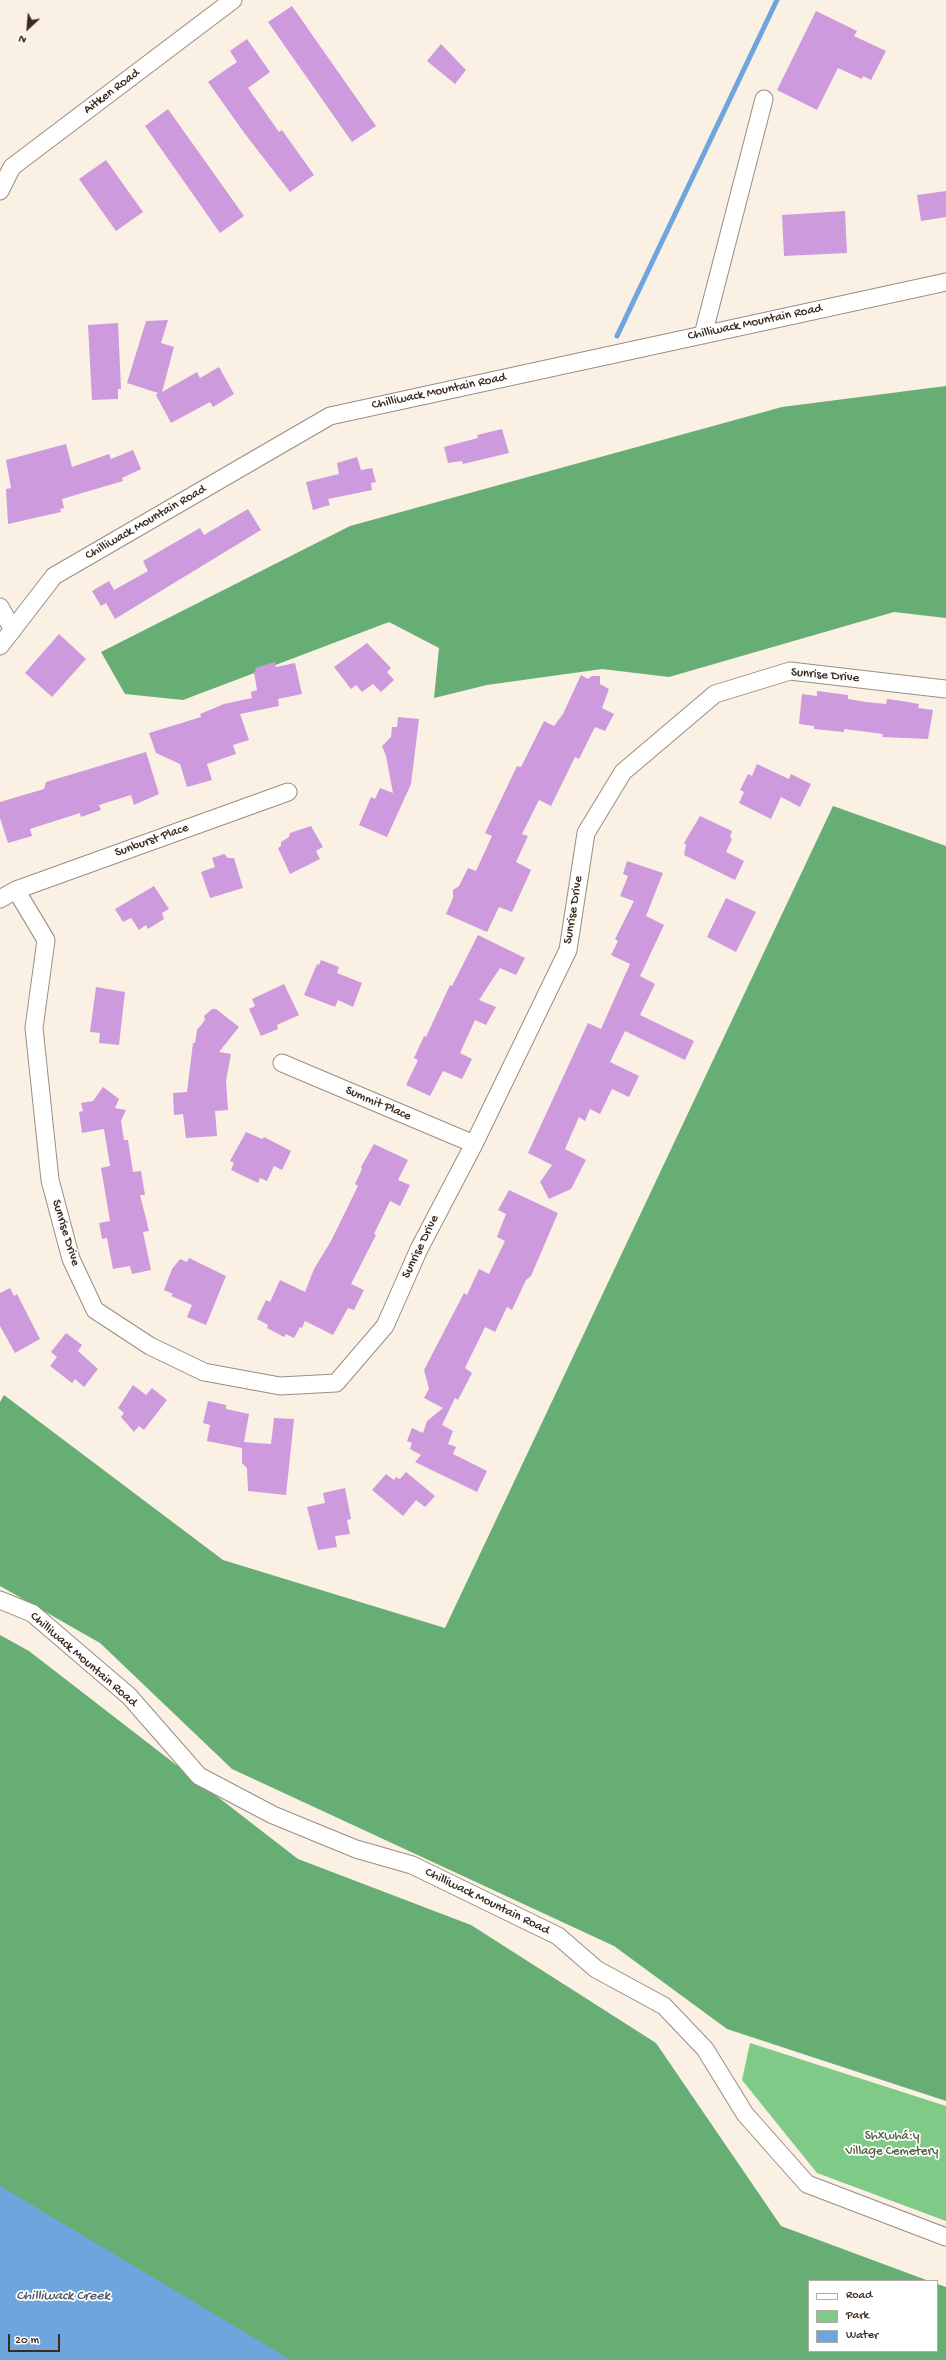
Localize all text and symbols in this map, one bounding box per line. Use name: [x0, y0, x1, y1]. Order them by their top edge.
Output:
north arrow: [8, 8, 48, 48]
text: N: [17, 32, 29, 46]
street label: Aitken Road: [81, 66, 143, 118]
street label: Chilliwack Mountain Road: [686, 301, 824, 345]
street label: Chilliwack Mountain Road: [370, 370, 508, 414]
street label: Chilliwack Mountain Road: [83, 482, 209, 564]
street label: Sunrise Drive: [790, 665, 860, 687]
street label: Sunburst Place: [113, 820, 191, 862]
street label: Sunrise Drive: [561, 875, 587, 945]
street label: Summit Place: [343, 1083, 413, 1125]
street label: Sunrise Drive: [48, 1198, 82, 1268]
street label: Sunrise Drive: [399, 1213, 443, 1281]
street label: Chilliwack Mountain Road: [26, 1609, 140, 1711]
street label: Chilliwack Mountain Road: [422, 1865, 552, 1939]
park label: Shxwhá:y Village Cemetery: [846, 2129, 938, 2160]
legend: [808, 2280, 938, 2352]
water label: Chilliwack Creek: [16, 2289, 110, 2305]
text: Road: [846, 2289, 872, 2303]
text: Park: [846, 2309, 869, 2323]
scale bar: [10, 2326, 62, 2352]
text: Water: [846, 2329, 878, 2343]
text: 20 m: [15, 2334, 39, 2348]

